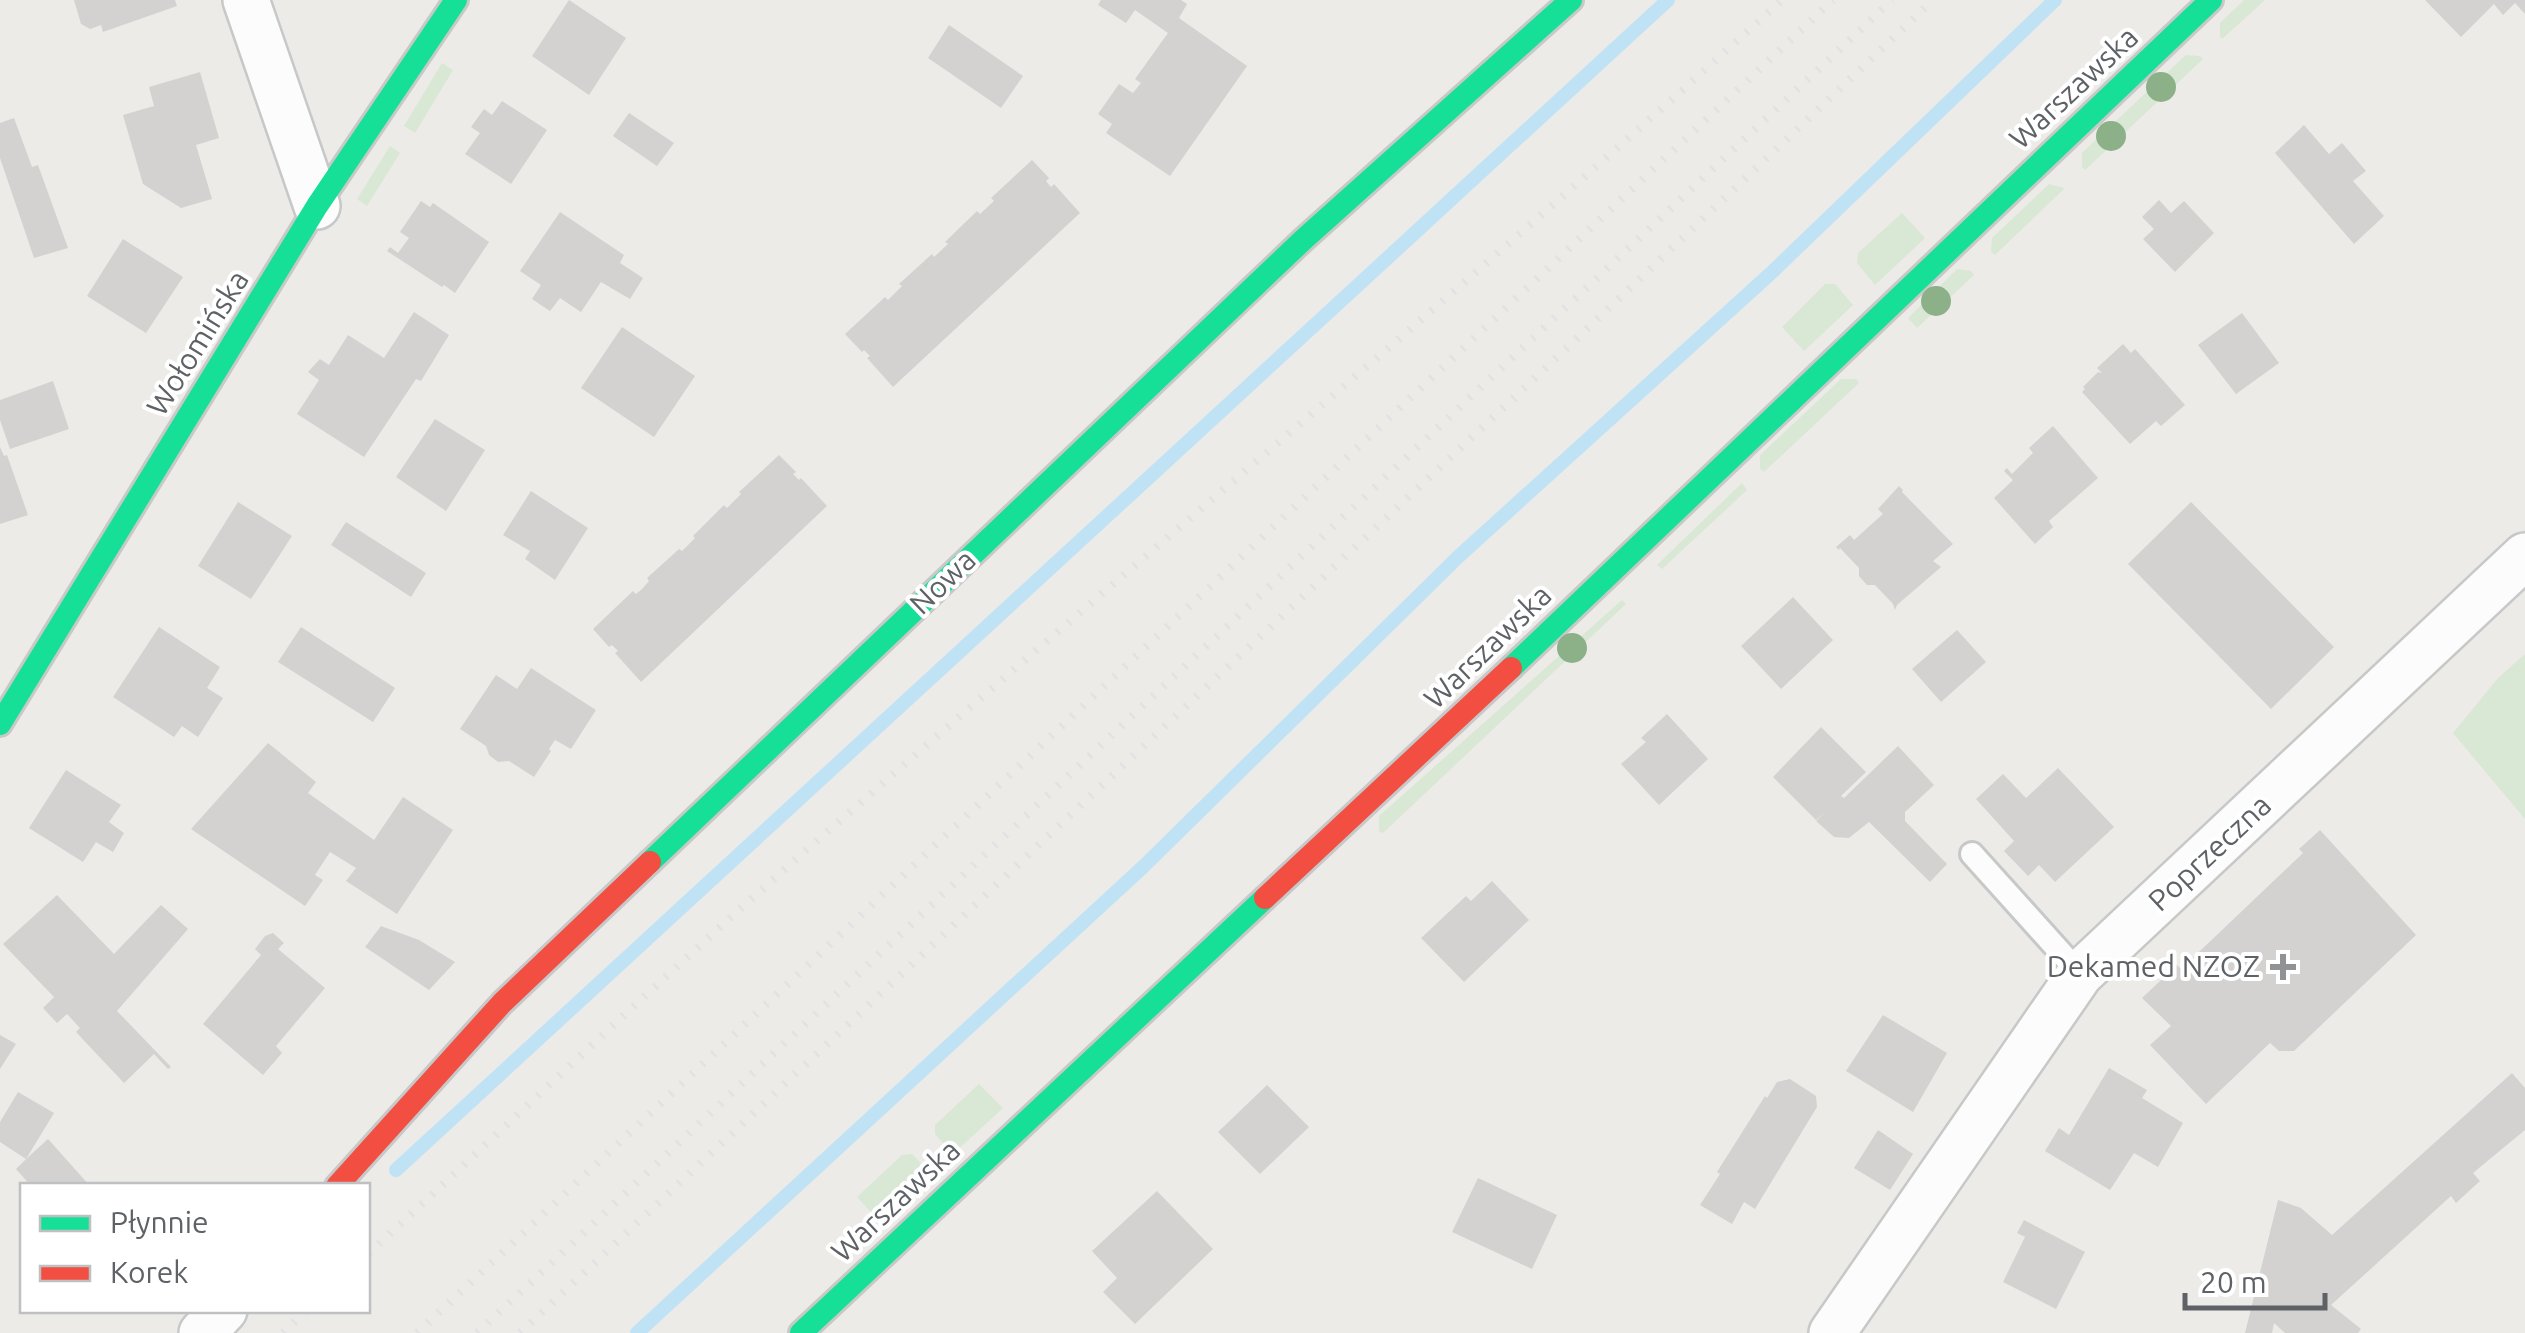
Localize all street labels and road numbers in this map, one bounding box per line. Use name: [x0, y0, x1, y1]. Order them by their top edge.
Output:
street label: Warszawska: [2002, 19, 2144, 155]
street label: Wołomińska: [139, 264, 255, 421]
street label: Nowa: [903, 542, 982, 620]
street label: Warszawska: [1417, 577, 1558, 715]
street label: Poprzeczna: [2141, 787, 2277, 917]
street label: Warszawska: [824, 1132, 966, 1268]

